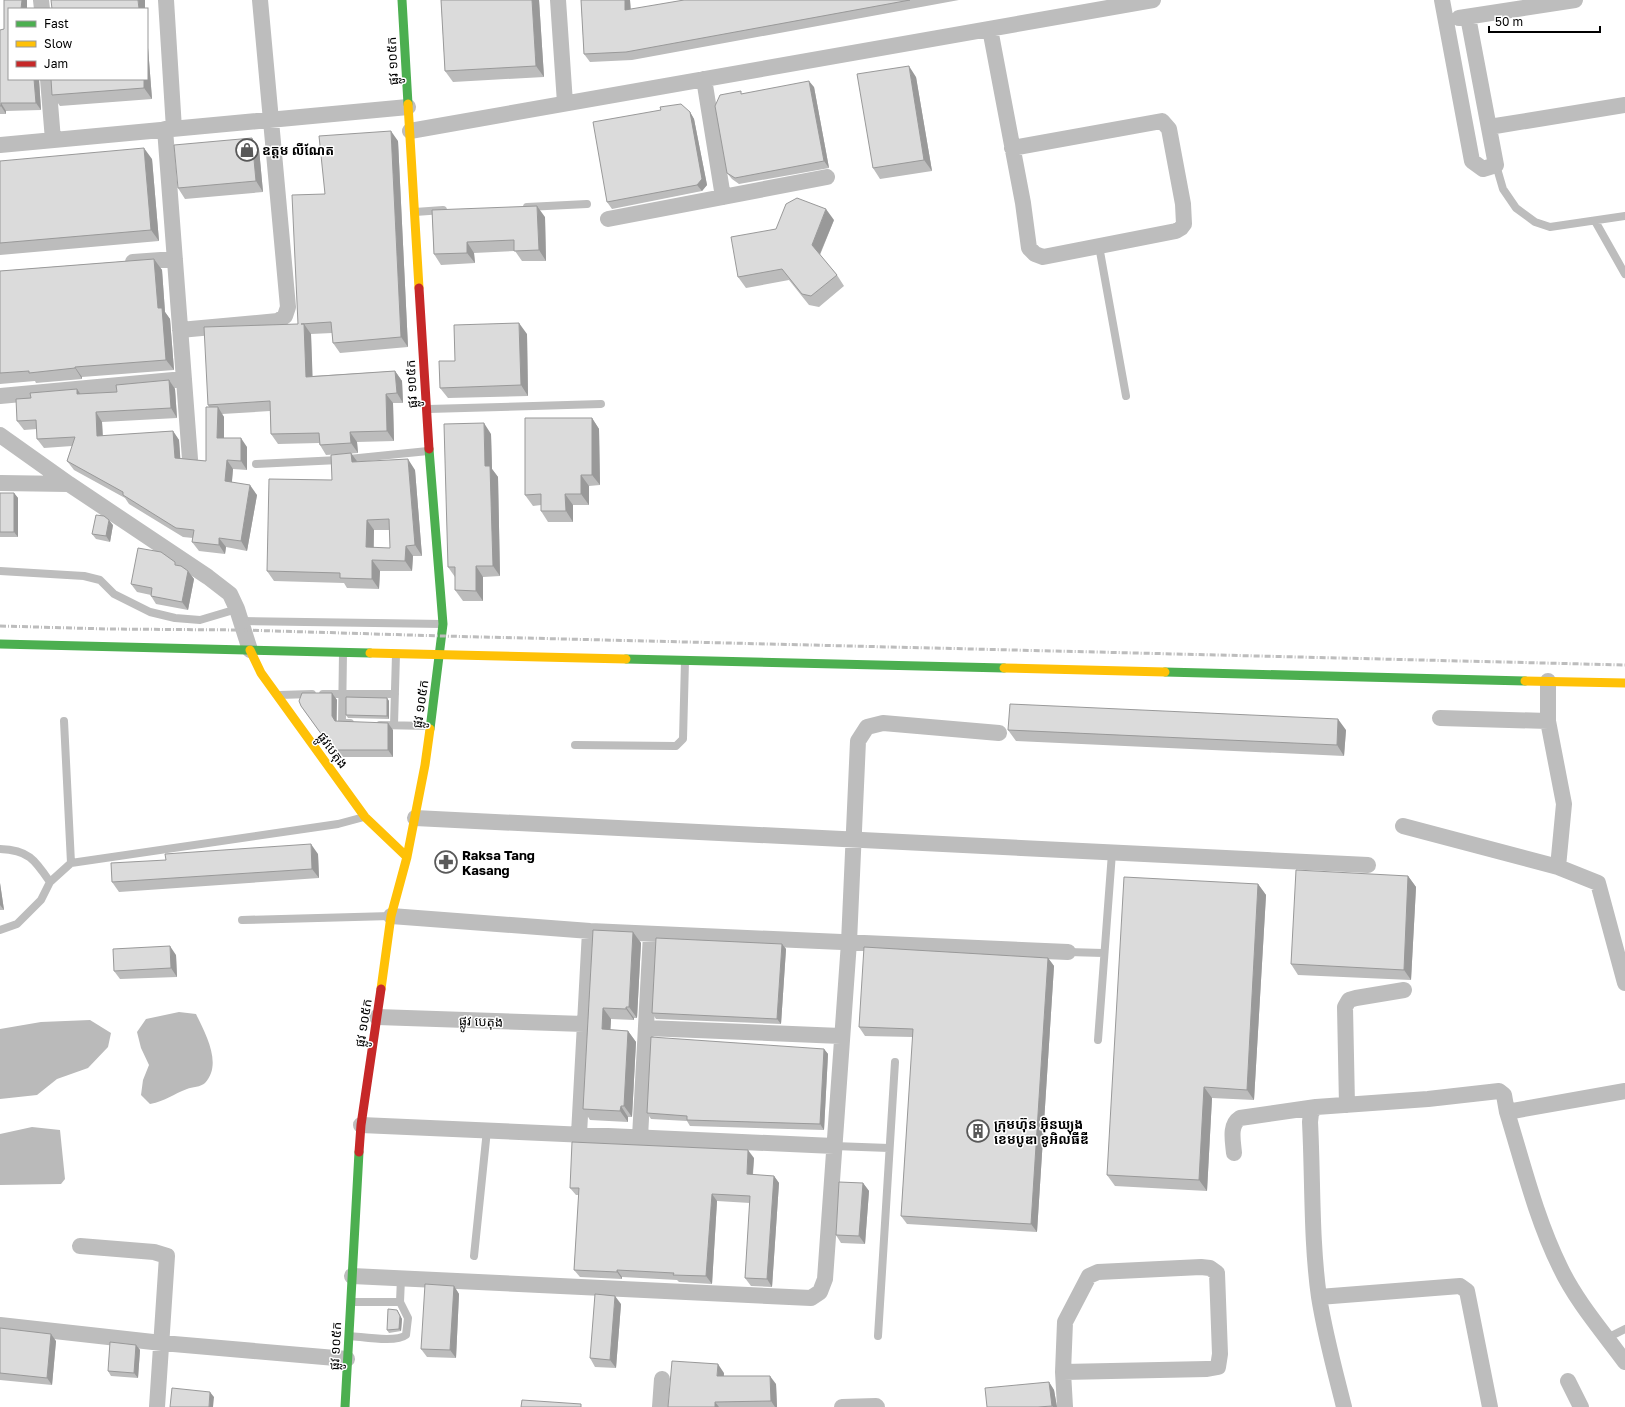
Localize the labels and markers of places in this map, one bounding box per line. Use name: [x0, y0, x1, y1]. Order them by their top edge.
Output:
shop icon: ឧត្តម លីណែត: [234, 137, 260, 163]
place label: ឧត្តម លីណែត: [262, 142, 334, 159]
place label: Raksa Tang Kasang: [462, 847, 535, 878]
pharmacy icon: Raksa Tang Kasang: [433, 849, 459, 875]
place label: ក្រុមហ៊ុន អ៊ិនឃ្យុង ខេមបូឌា ខូអិលធីឌី: [994, 1116, 1089, 1148]
building icon: ក្រុមហ៊ុន អ៊ិនឃ្យុង ខេមបូឌា ខូអិលធីឌី: [965, 1118, 991, 1144]

